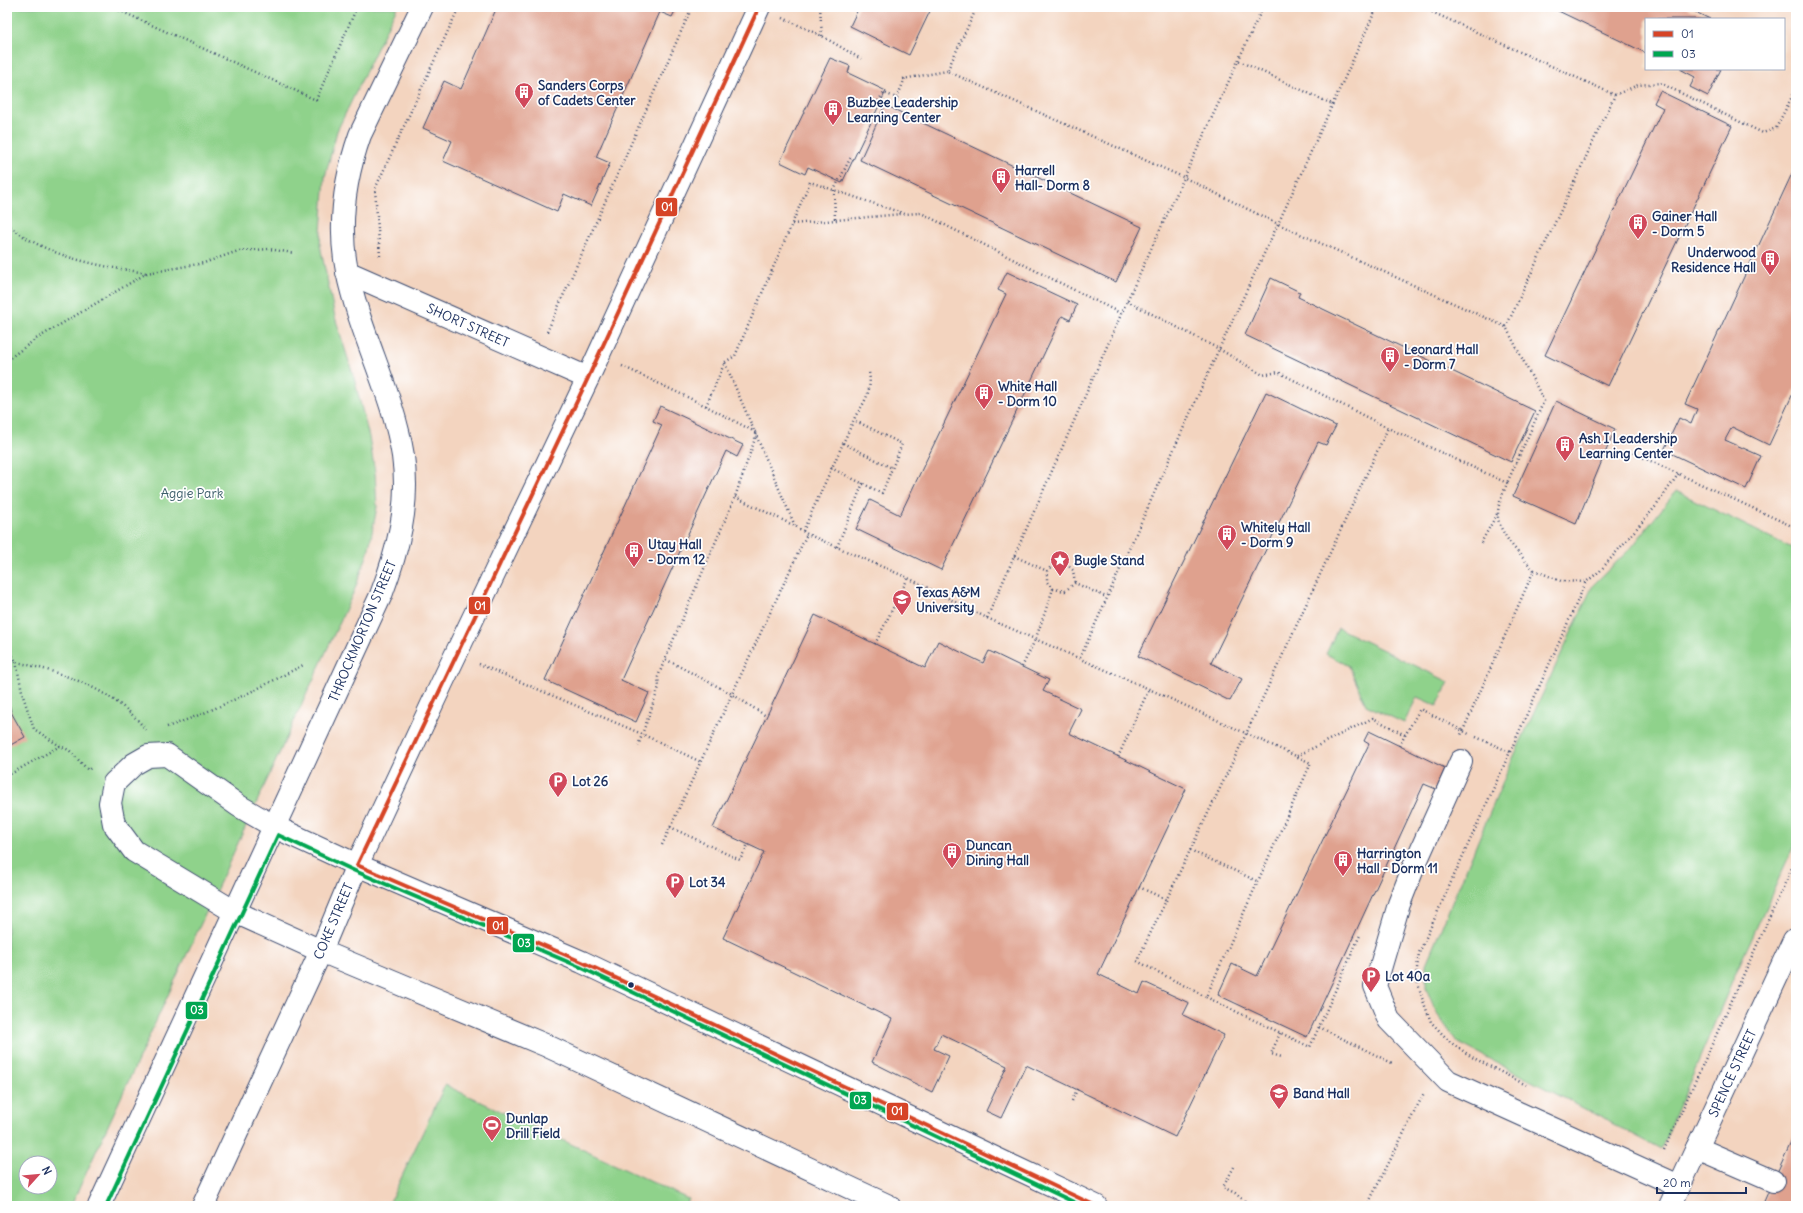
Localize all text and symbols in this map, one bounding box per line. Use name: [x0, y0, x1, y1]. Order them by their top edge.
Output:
legend: [1645, 18, 1785, 70]
text: 01: [1681, 26, 1694, 41]
text: 03: [1681, 46, 1696, 61]
place label: Sanders Corps of Cadets Center: [538, 77, 636, 109]
building icon: Sanders Corps of Cadets Center: [513, 81, 535, 109]
place label: Buzbee Leadership Learning Center: [847, 94, 959, 126]
building icon: Buzbee Leadership Learning Center: [822, 98, 844, 126]
place label: Harrell Hall- Dorm 8: [1015, 162, 1090, 194]
building icon: Harrell Hall- Dorm 8: [990, 166, 1012, 194]
line badge: 01: [655, 197, 678, 217]
text: 01: [661, 200, 673, 214]
place label: Gainer Hall - Dorm 5: [1652, 208, 1717, 240]
building icon: Gainer Hall - Dorm 5: [1627, 212, 1649, 240]
place label: Underwood Residence Hall: [1671, 244, 1756, 276]
building icon: Underwood Residence Hall: [1759, 248, 1781, 276]
street label: SHORT STREET: [424, 300, 512, 351]
place label: Leonard Hall - Dorm 7: [1404, 341, 1479, 373]
building icon: Leonard Hall - Dorm 7: [1379, 345, 1401, 373]
place label: White Hall - Dorm 10: [998, 378, 1057, 410]
building icon: White Hall - Dorm 10: [973, 382, 995, 410]
place label: Ash I Leadership Learning Center: [1579, 430, 1678, 462]
building icon: Ash I Leadership Learning Center: [1554, 434, 1576, 462]
park label: Aggie Park: [161, 485, 224, 502]
place label: Whitely Hall - Dorm 9: [1241, 519, 1311, 551]
building icon: Whitely Hall - Dorm 9: [1216, 523, 1238, 551]
place label: Utay Hall - Dorm 12: [648, 536, 705, 568]
building icon: Utay Hall - Dorm 12: [623, 540, 645, 568]
place icon: Bugle Stand: [1049, 549, 1071, 577]
place label: Bugle Stand: [1074, 552, 1145, 569]
street label: THROCKMORTON STREET: [325, 558, 400, 705]
place label: Texas A&M University: [916, 584, 980, 616]
school or university icon: Texas A&M University: [891, 588, 913, 616]
line badge: 01: [468, 596, 491, 615]
text: 01: [474, 599, 486, 613]
parking icon: Lot 26: [547, 770, 569, 798]
place label: Lot 26: [572, 773, 609, 790]
place label: Duncan Dining Hall: [966, 837, 1029, 869]
building icon: Duncan Dining Hall: [941, 841, 963, 869]
place label: Harrington Hall - Dorm 11: [1357, 845, 1438, 877]
building icon: Harrington Hall - Dorm 11: [1332, 849, 1354, 877]
parking icon: Lot 34: [664, 871, 686, 899]
place label: Lot 34: [689, 874, 726, 891]
street label: COKE STREET: [310, 880, 357, 962]
line badge: 01: [486, 916, 509, 935]
text: 01: [492, 919, 504, 933]
line badge: 03: [512, 933, 535, 953]
text: 03: [517, 936, 531, 950]
parking icon: Lot 40a: [1360, 965, 1382, 993]
place label: Lot 40a: [1385, 968, 1431, 985]
unlabelled marker: [626, 980, 636, 990]
line badge: 03: [185, 1001, 208, 1020]
text: 03: [190, 1003, 204, 1017]
street label: SPENCE STREET: [1705, 1026, 1760, 1120]
school or university icon: Band Hall: [1268, 1082, 1290, 1110]
place label: Band Hall: [1293, 1085, 1350, 1102]
line badge: 03: [849, 1091, 872, 1110]
text: 03: [853, 1093, 867, 1107]
line badge: 01: [886, 1102, 909, 1121]
text: 01: [891, 1104, 903, 1118]
place label: Dunlap Drill Field: [506, 1110, 561, 1142]
sports icon: Dunlap Drill Field: [481, 1114, 503, 1142]
north arrow: [18, 1155, 58, 1195]
text: N: [39, 1164, 55, 1177]
scale bar: [1657, 1169, 1746, 1195]
text: 20 m: [1663, 1175, 1691, 1190]

